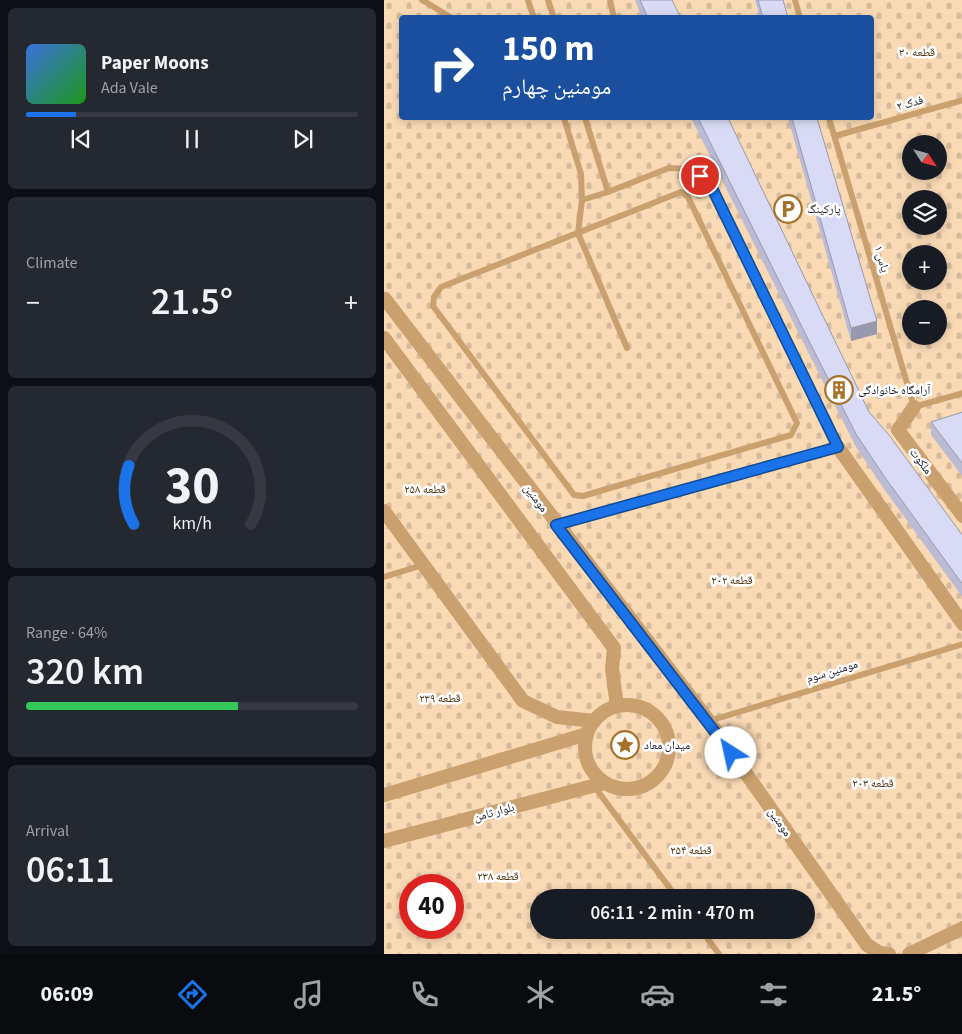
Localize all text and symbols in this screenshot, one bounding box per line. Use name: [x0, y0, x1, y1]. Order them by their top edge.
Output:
text: 150 m: [502, 24, 594, 74]
icon: right: [419, 35, 484, 100]
park label: قطعه ۳۰: [899, 44, 935, 61]
text: Paper Moons: [101, 50, 209, 77]
text: مومنین چهارم: [502, 71, 611, 103]
text: Ada Vale: [101, 77, 158, 99]
street label: فدک ۲: [895, 92, 926, 115]
icon: previous: [67, 125, 95, 153]
icon: pause: [178, 125, 206, 153]
icon: next: [289, 125, 317, 153]
north arrow: [902, 135, 946, 180]
map controls: [902, 135, 947, 345]
pin: [679, 155, 721, 197]
icon: arrive: [686, 162, 714, 190]
button: layers: [902, 190, 947, 235]
parking icon: پارکینگ: [773, 194, 803, 224]
place label: پارکینگ: [807, 201, 841, 218]
street label: یاس ۱: [870, 244, 893, 275]
button: +: [902, 245, 947, 290]
text: Climate: [26, 252, 77, 274]
text: 21.5°: [151, 275, 233, 329]
text: −: [26, 283, 40, 323]
text: +: [344, 283, 358, 323]
button: −: [902, 300, 947, 345]
building icon: آرامگاه خانوادگی: [824, 375, 854, 405]
place label: آرامگاه خانوادگی: [858, 382, 931, 399]
street label: ملکوت: [905, 445, 936, 478]
text: 30: [165, 450, 219, 524]
park label: قطعه ۲۵۸: [404, 481, 446, 498]
street label: مومنین: [519, 481, 552, 516]
text: km/h: [172, 511, 212, 536]
park label: قطعه ۲۰۲: [711, 572, 753, 589]
text: Range · 64%: [26, 622, 107, 644]
text: 320 km: [26, 645, 144, 699]
street label: مومنین سوم: [804, 656, 860, 687]
park label: قطعه ۲۳۹: [419, 690, 461, 707]
position arrow: [704, 726, 756, 778]
place icon: میدان معاد: [610, 730, 640, 760]
place label: میدان معاد: [644, 737, 690, 754]
park label: قطعه ۲۰۳: [852, 775, 894, 792]
street label: بلوار ثامن: [472, 799, 516, 826]
street label: مومنین: [764, 805, 796, 840]
text: Arrival: [26, 820, 69, 842]
park label: قطعه ۲۵۴: [670, 842, 712, 859]
text: 06:11: [26, 843, 114, 897]
park label: قطعه ۲۳۸: [477, 868, 519, 885]
speed limit sign: 40: [399, 874, 464, 939]
text: 06:11 · 2 min · 470 m: [590, 900, 755, 927]
icon: directions: [175, 977, 210, 1012]
icon: music: [291, 977, 326, 1012]
icon: phone: [407, 977, 442, 1012]
icon: climate: [523, 977, 558, 1012]
icon: car: [640, 977, 675, 1012]
icon: filters: [756, 977, 791, 1012]
text: 06:09: [41, 978, 94, 1010]
text: 21.5°: [872, 978, 921, 1010]

